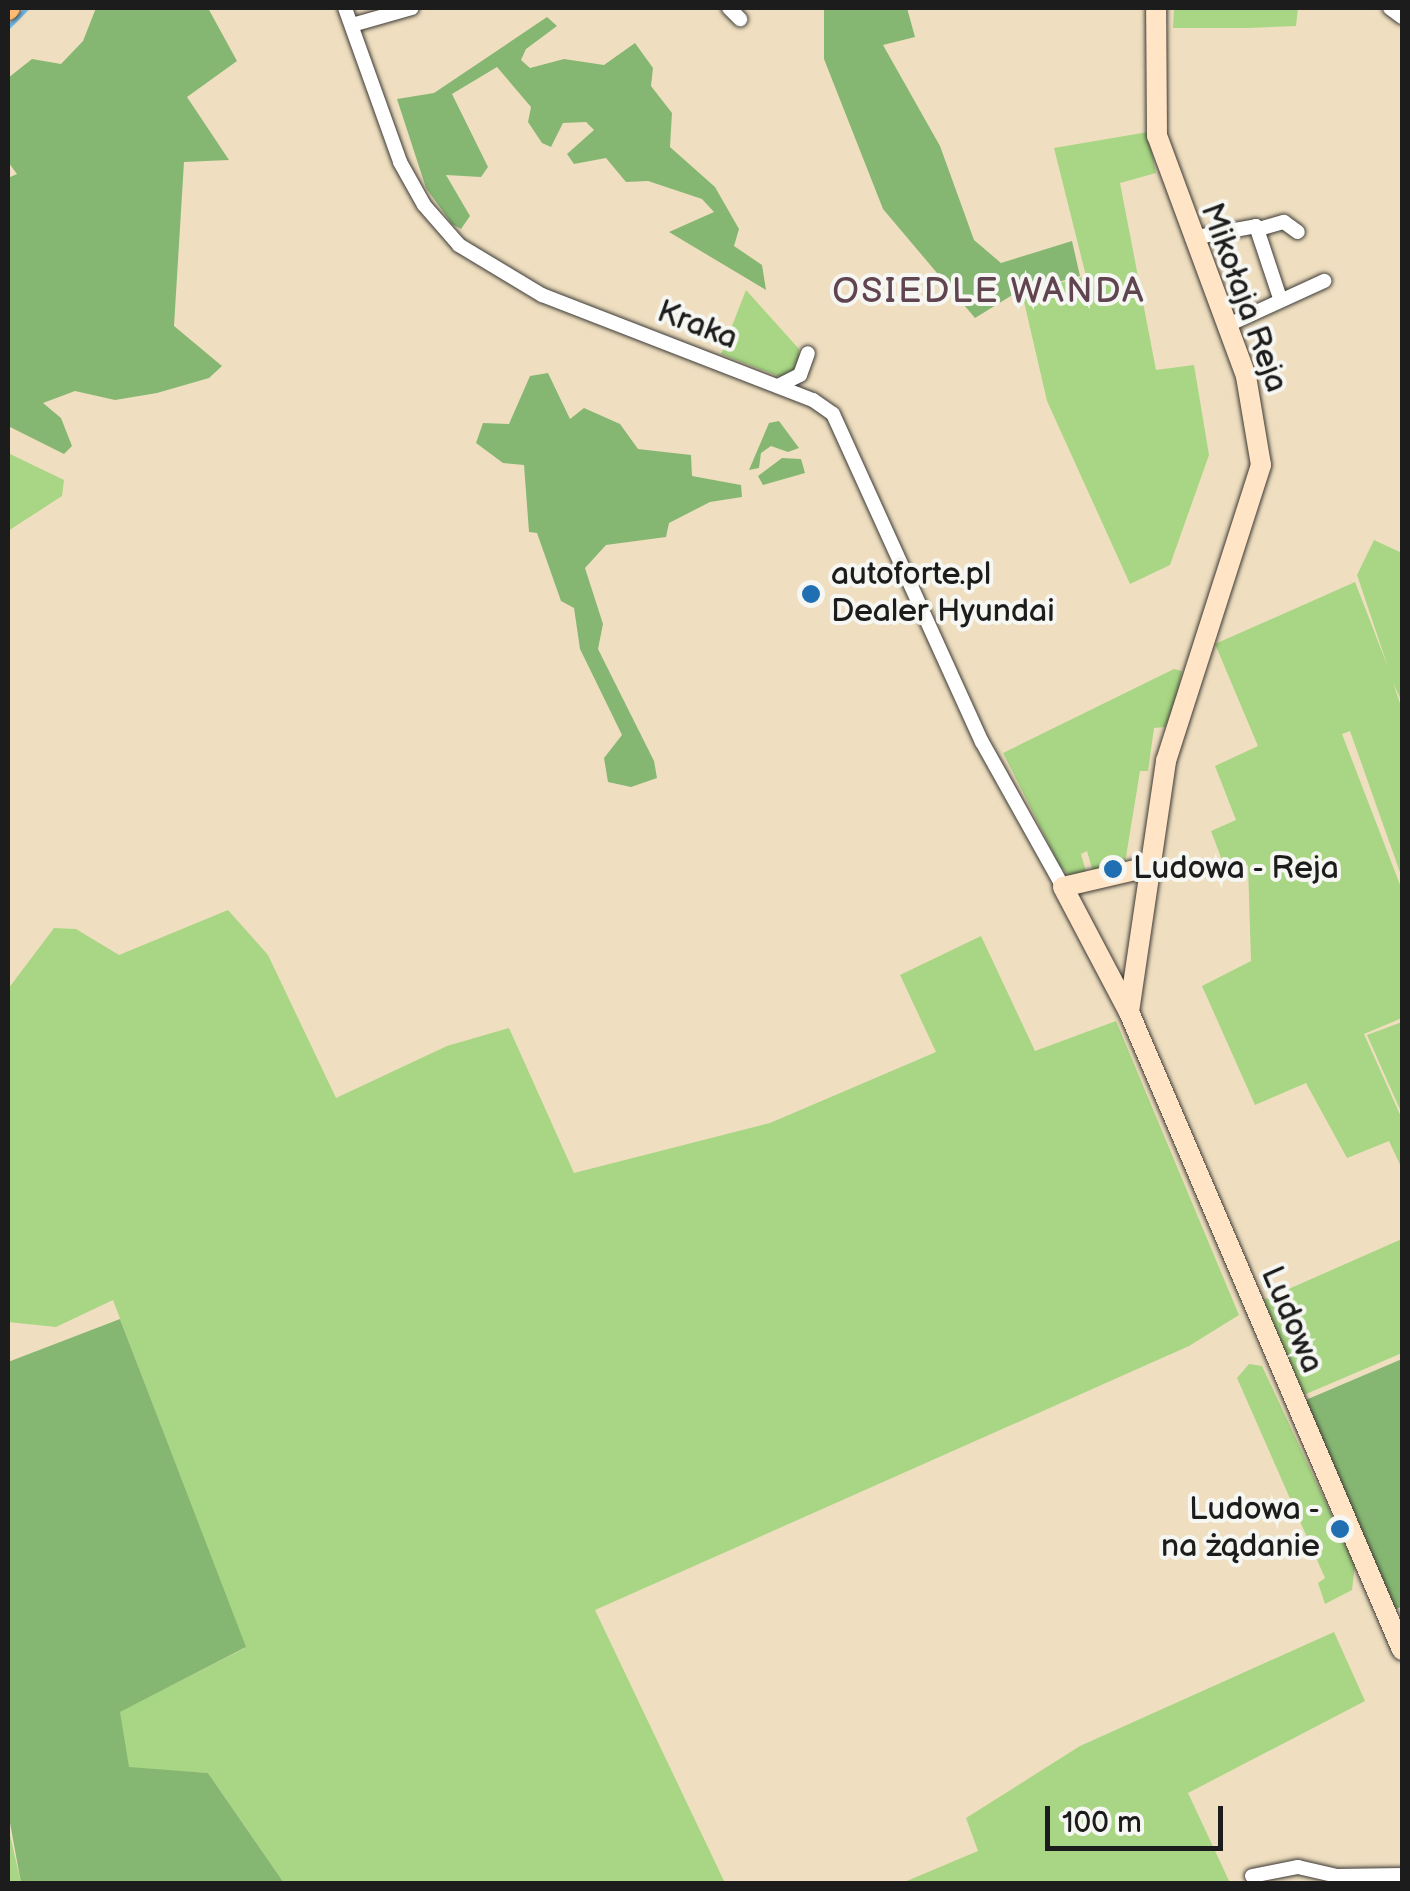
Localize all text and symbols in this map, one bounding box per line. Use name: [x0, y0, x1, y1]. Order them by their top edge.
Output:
street label: Mikołaja Reja: [1191, 198, 1295, 398]
district label: OSIEDLE WANDA: [831, 271, 1147, 313]
street label: Kraka: [651, 293, 743, 359]
place label: autoforte.pl Dealer Hyundai: [831, 557, 1055, 632]
marker: autoforte.pl Dealer Hyundai: [800, 583, 822, 605]
place label: Ludowa - Reja: [1133, 850, 1341, 888]
marker: Ludowa - Reja: [1102, 858, 1124, 880]
street label: Ludowa: [1251, 1261, 1331, 1379]
place label: Ludowa - na żądanie: [1161, 1492, 1320, 1567]
marker: Ludowa - na żądanie: [1329, 1518, 1351, 1540]
scale bar: [1050, 1786, 1228, 1848]
text: 100 m: [1062, 1805, 1142, 1841]

